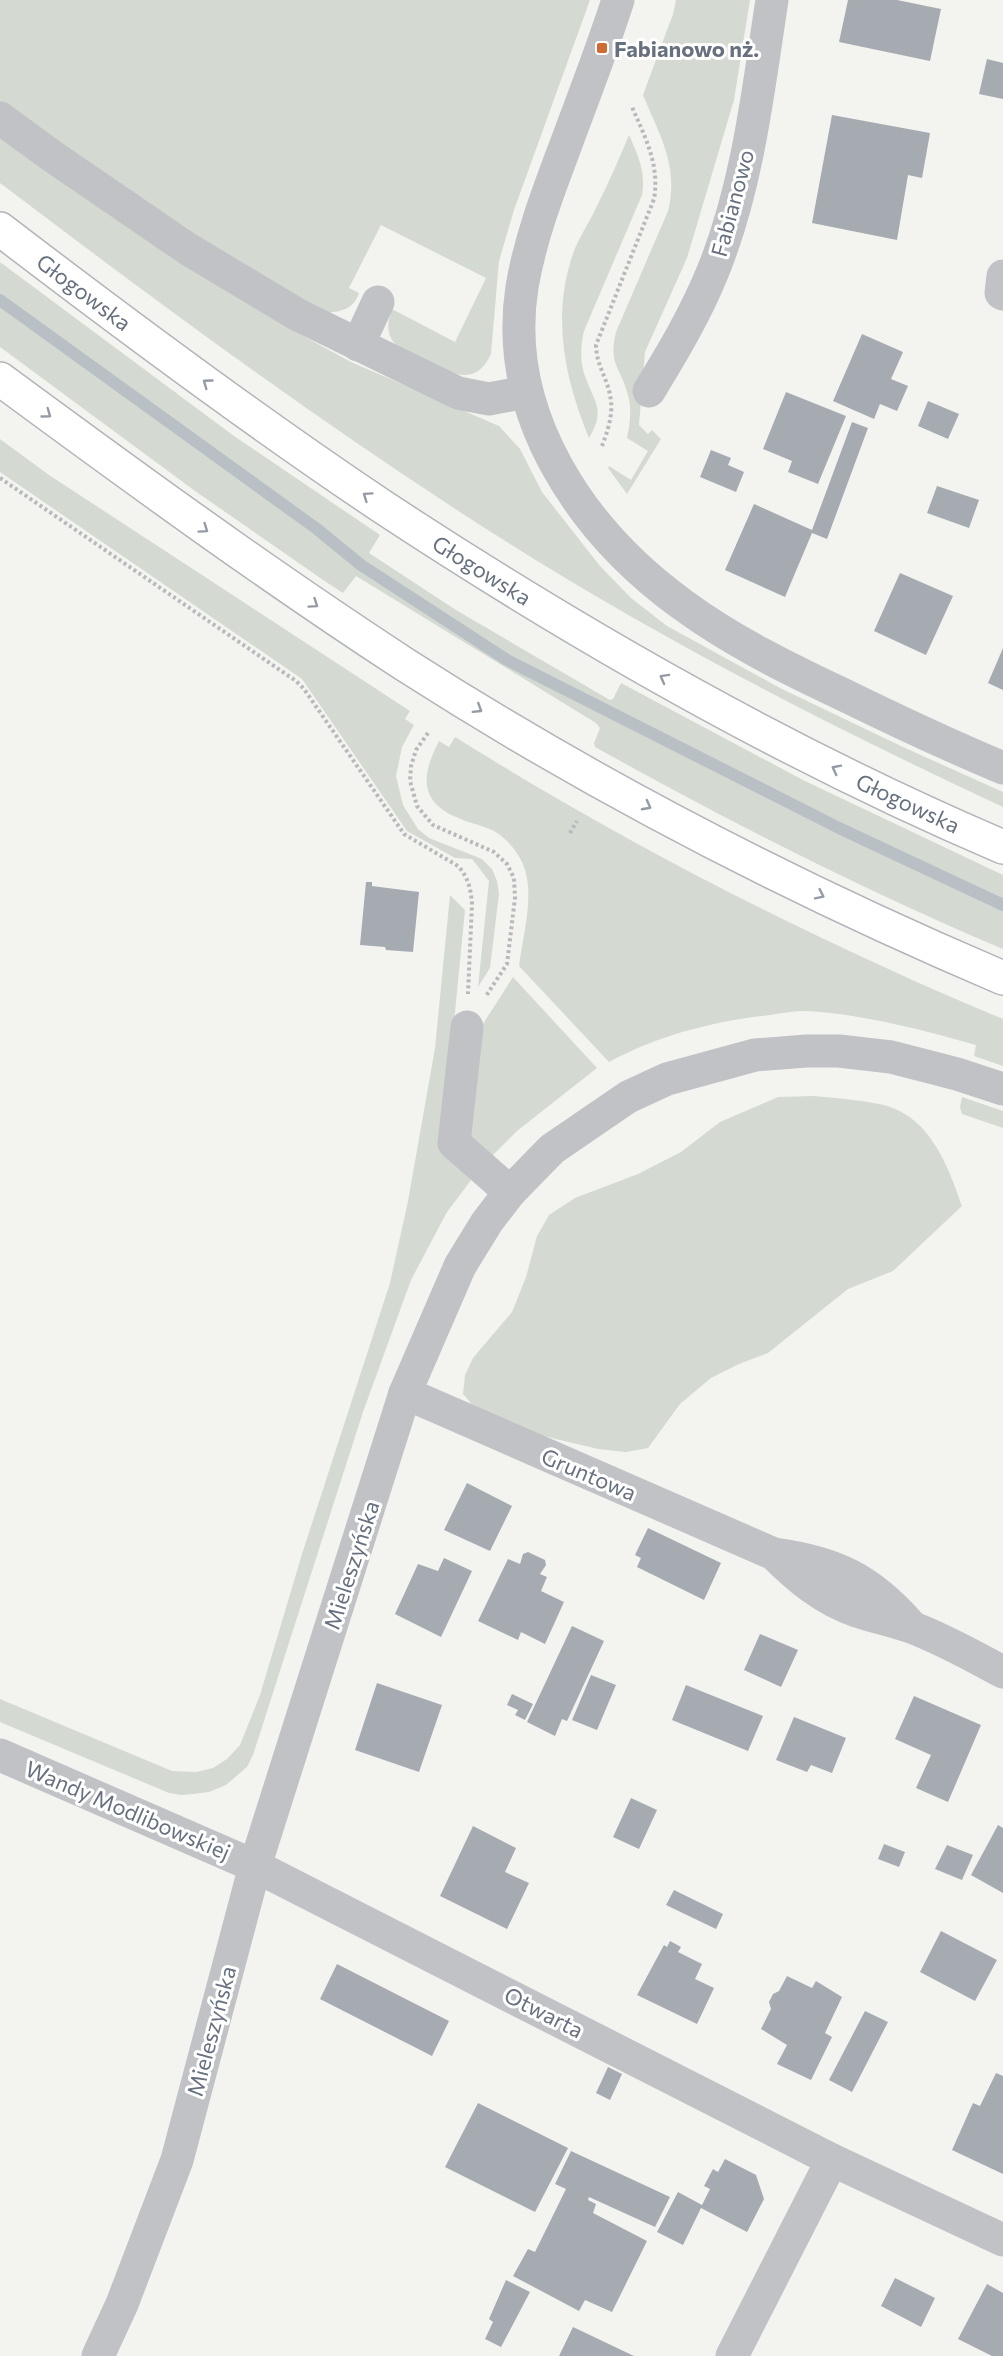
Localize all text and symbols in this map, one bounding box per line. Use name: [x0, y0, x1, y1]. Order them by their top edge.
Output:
place label: Fabianowo nż.: [614, 35, 759, 62]
marker: Fabianowo nż.: [595, 41, 609, 55]
street label: Fabianowo: [705, 147, 759, 259]
street label: Głogowska: [31, 248, 137, 336]
one-way arrow: [203, 379, 214, 390]
one-way arrow: [40, 407, 51, 418]
one-way arrow: [362, 492, 373, 503]
one-way arrow: [198, 522, 209, 533]
street label: Głogowska: [428, 529, 536, 611]
one-way arrow: [307, 597, 318, 608]
one-way arrow: [659, 674, 670, 685]
one-way arrow: [472, 701, 482, 713]
one-way arrow: [832, 764, 843, 776]
street label: Głogowska: [852, 767, 964, 839]
one-way arrow: [641, 799, 651, 810]
one-way arrow: [814, 888, 825, 900]
street label: Gruntowa: [538, 1442, 640, 1506]
street label: Mieleszyńska: [317, 1497, 385, 1633]
street label: Wandy Modlibowskiej: [22, 1755, 234, 1865]
street label: Mieleszyńska: [181, 1963, 241, 2099]
street label: Otwarta: [500, 1981, 588, 2043]

